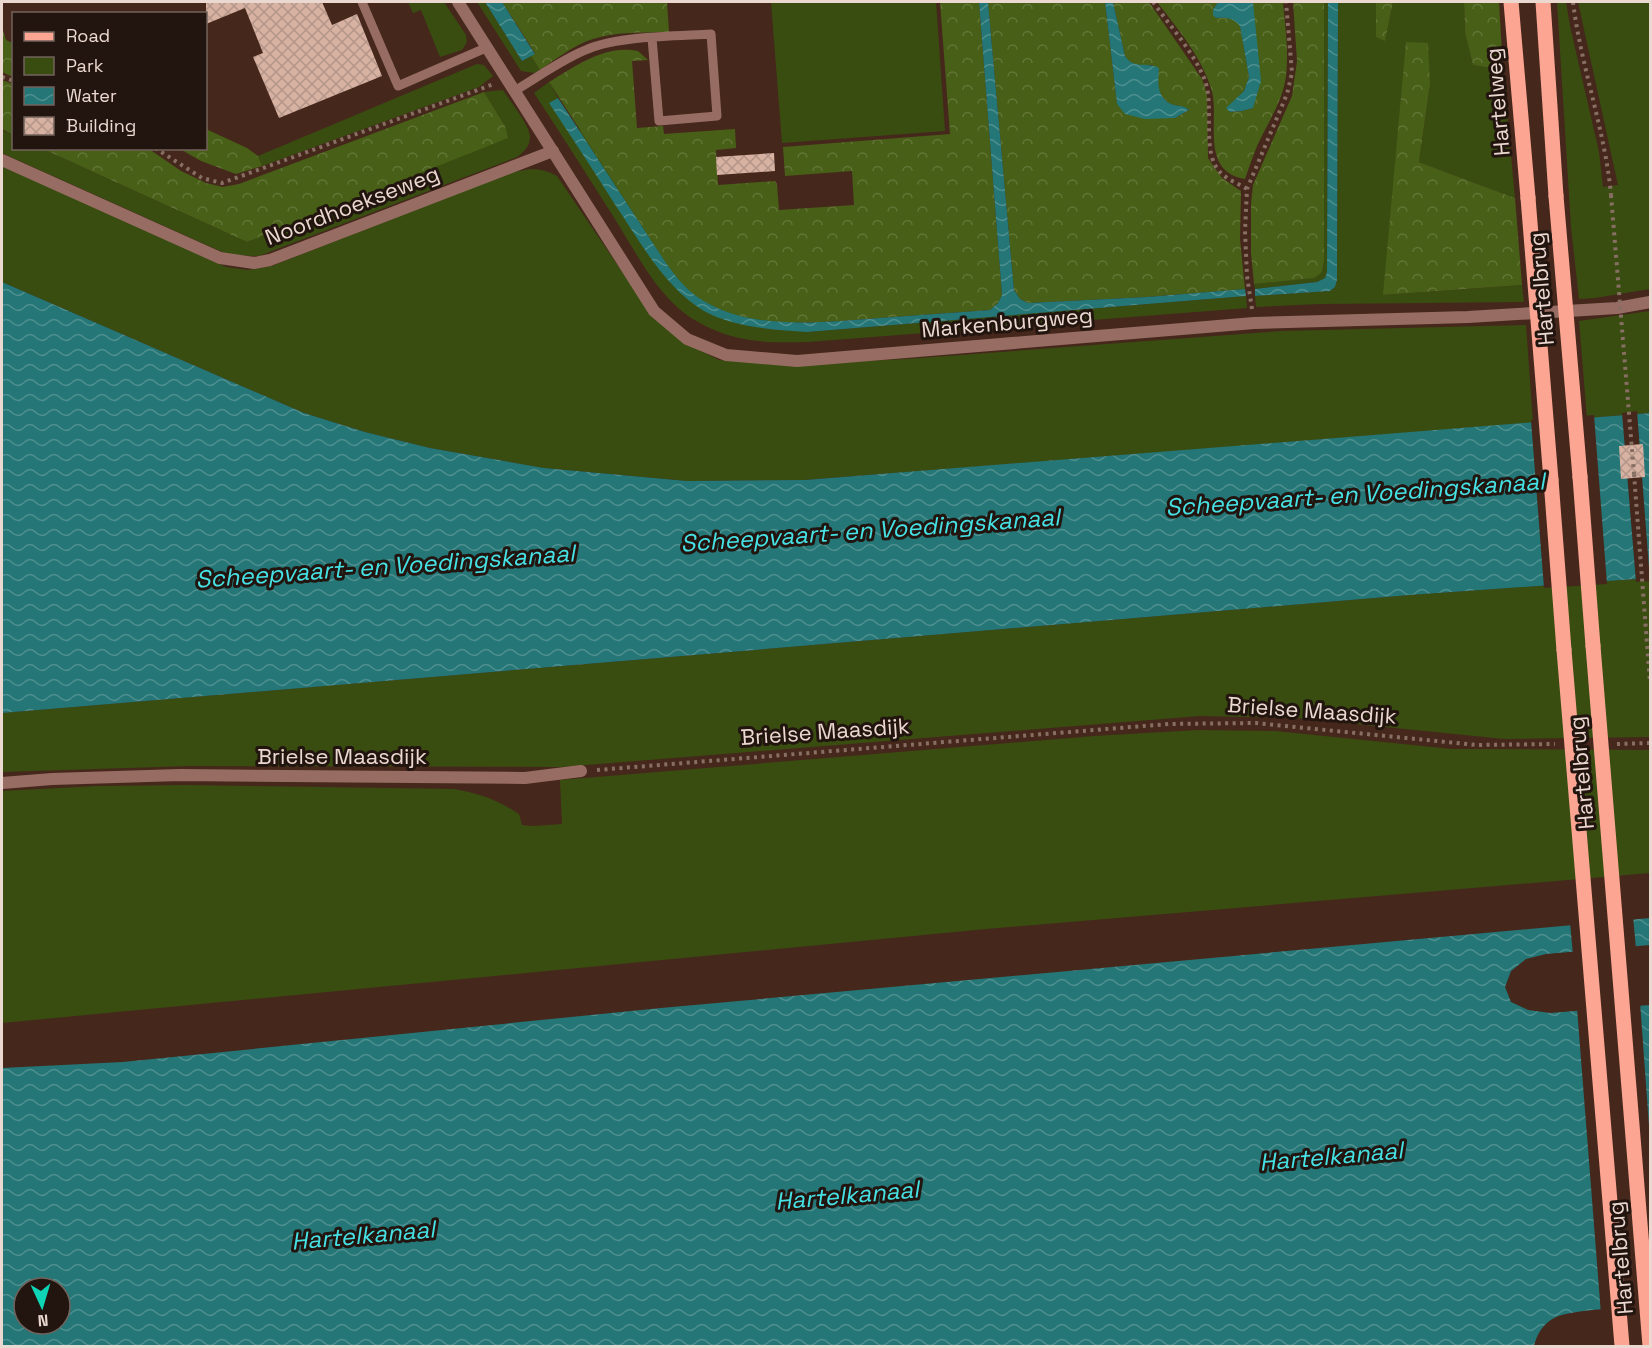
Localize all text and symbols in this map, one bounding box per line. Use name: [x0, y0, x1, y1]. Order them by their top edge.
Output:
legend: [12, 12, 207, 150]
text: Road: [66, 24, 110, 47]
street label: Hartelweg: [1478, 47, 1516, 157]
text: Park: [66, 54, 104, 77]
text: Water: [66, 84, 117, 107]
text: Building: [66, 114, 136, 137]
street label: Noordhoekseweg: [261, 159, 443, 251]
street label: Hartelbrug: [1522, 231, 1560, 347]
street label: Markenburgweg: [920, 301, 1094, 343]
water label: Scheepvaart- en Voedingskanaal: [1164, 465, 1549, 523]
water label: Scheepvaart- en Voedingskanaal: [679, 501, 1064, 559]
water label: Scheepvaart- en Voedingskanaal: [194, 537, 579, 595]
street label: Brielse Maasdijk: [1226, 690, 1398, 730]
street label: Brielse Maasdijk: [739, 711, 911, 751]
street label: Hartelbrug: [1562, 715, 1600, 831]
street label: Brielse Maasdijk: [257, 742, 427, 770]
water label: Hartelkanaal: [1258, 1134, 1407, 1178]
water label: Hartelkanaal: [774, 1173, 923, 1217]
street label: Hartelbrug: [1601, 1200, 1639, 1316]
water label: Hartelkanaal: [290, 1213, 439, 1257]
north arrow: [12, 1276, 72, 1336]
text: N: [37, 1310, 49, 1331]

